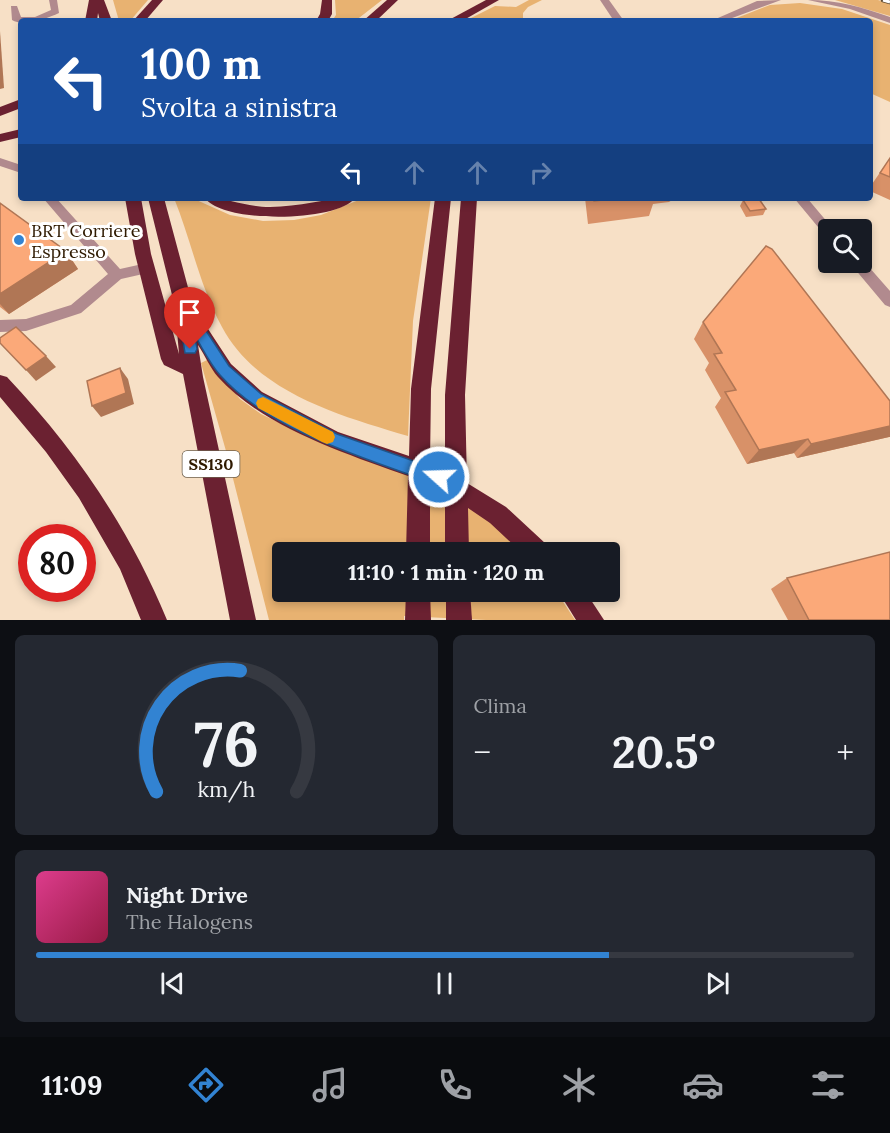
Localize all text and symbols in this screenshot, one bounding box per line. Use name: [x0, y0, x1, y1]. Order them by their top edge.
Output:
text: 100 m: [141, 37, 261, 91]
icon: left: [42, 42, 120, 120]
text: Svolta a sinistra: [141, 90, 338, 124]
icon: left: [335, 156, 368, 189]
icon: ahead: [398, 156, 431, 189]
icon: ahead: [461, 156, 494, 189]
icon: right: [524, 156, 557, 189]
place label: BRT Corriere Espresso: [31, 219, 141, 263]
map controls: [818, 219, 872, 273]
button: search: [818, 219, 872, 273]
marker: BRT Corriere Espresso: [12, 233, 26, 247]
pin: [164, 287, 215, 349]
icon: arrive: [173, 296, 206, 329]
position arrow: [407, 445, 471, 509]
road number: SS130: [182, 451, 240, 477]
speed limit sign: 80: [18, 524, 96, 602]
text: 11:10 · 1 min · 120 m: [348, 558, 544, 586]
text: Clima: [474, 693, 527, 718]
text: 76: [194, 703, 259, 783]
text: 20.5°: [612, 723, 716, 780]
text: −: [474, 731, 491, 773]
text: +: [836, 731, 854, 773]
text: km/h: [197, 775, 255, 803]
text: Night Drive: [126, 881, 248, 909]
text: The Halogens: [126, 909, 253, 934]
icon: previous: [156, 967, 189, 1000]
icon: pause: [428, 967, 461, 1000]
icon: next: [701, 967, 734, 1000]
icon: directions: [185, 1064, 227, 1106]
icon: music: [309, 1064, 351, 1106]
icon: phone: [434, 1064, 476, 1106]
icon: climate: [558, 1064, 600, 1106]
icon: car: [682, 1064, 724, 1106]
icon: filters: [807, 1064, 849, 1106]
text: 11:09: [41, 1068, 103, 1102]

